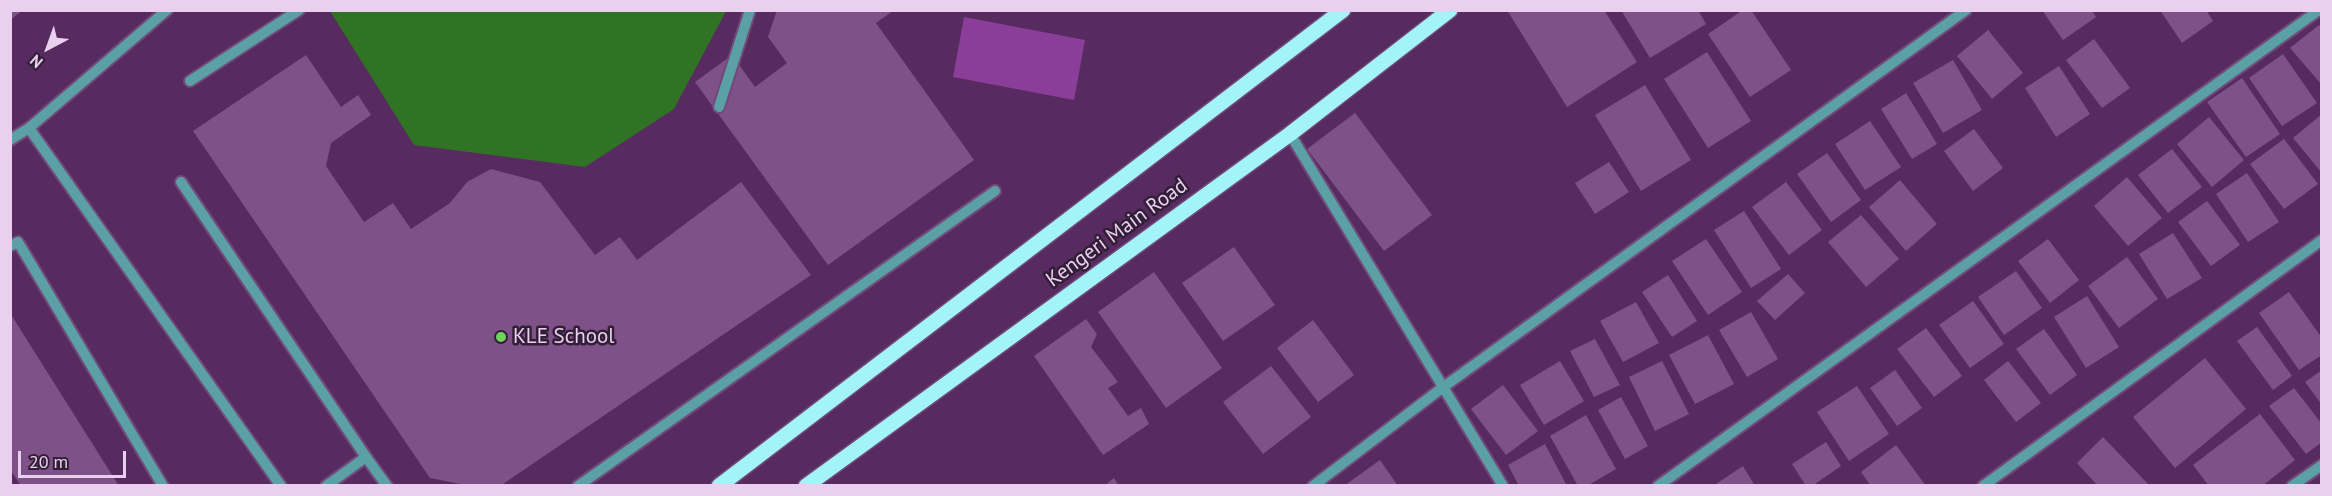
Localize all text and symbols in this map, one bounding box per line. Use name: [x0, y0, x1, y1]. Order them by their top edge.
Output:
north arrow: [18, 18, 78, 78]
text: N: [26, 51, 47, 73]
street label: Kengeri Main Road: [1041, 173, 1193, 293]
place label: KLE School: [513, 324, 614, 350]
marker: KLE School: [494, 330, 508, 344]
scale bar: [21, 439, 129, 477]
text: 20 m: [29, 450, 68, 473]

